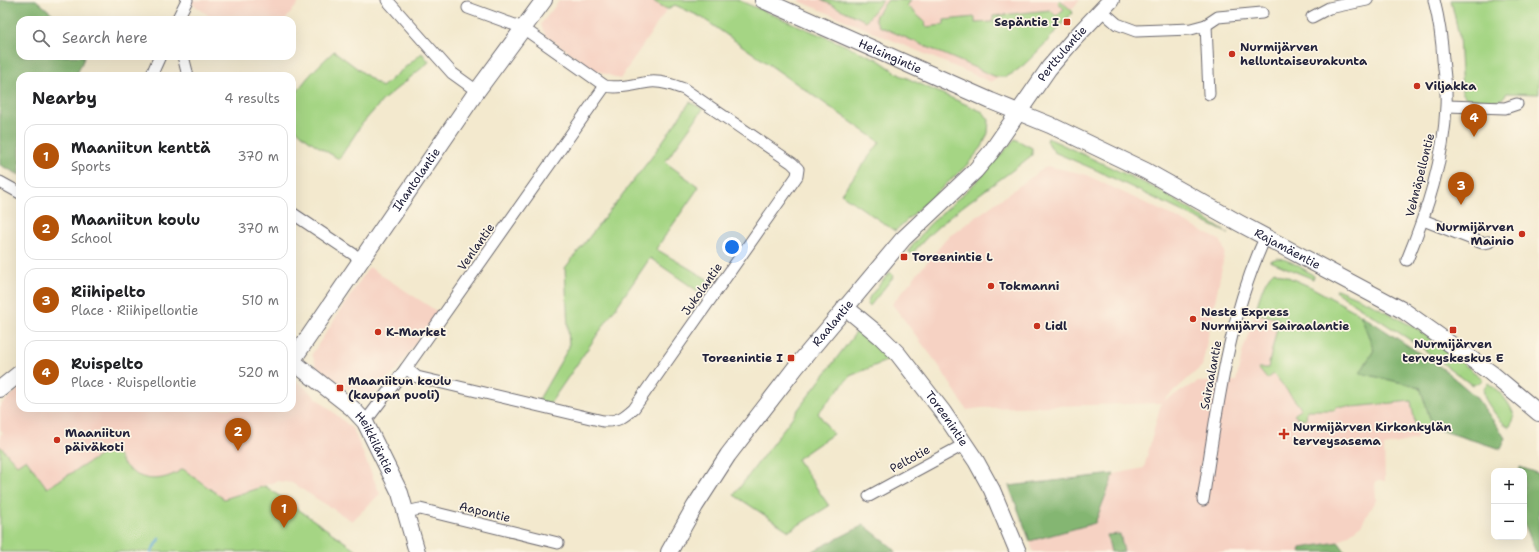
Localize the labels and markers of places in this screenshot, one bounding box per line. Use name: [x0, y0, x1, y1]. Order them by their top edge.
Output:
place label: Sepäntie I: [994, 14, 1059, 30]
marker: Sepäntie I: [1062, 17, 1072, 27]
place label: Nurmijärven helluntaiseurakunta: [1240, 39, 1368, 69]
marker: Nurmijärven helluntaiseurakunta: [1227, 49, 1237, 59]
place label: Viljakka: [1425, 78, 1477, 94]
marker: Viljakka: [1412, 81, 1422, 91]
pin: 4: [1461, 104, 1487, 137]
pin: 3: [1448, 172, 1474, 205]
place label: Nurmijärven Mainio: [1436, 219, 1514, 249]
marker: Nurmijärven Mainio: [1517, 229, 1527, 239]
place label: Toreenintie L: [912, 249, 993, 265]
marker: Toreenintie L: [899, 252, 909, 262]
place label: Tokmanni: [999, 278, 1060, 294]
marker: Tokmanni: [986, 281, 996, 291]
place label: Neste Express Nurmijärvi Sairaalantie: [1201, 304, 1349, 334]
marker: Neste Express Nurmijärvi Sairaalantie: [1188, 314, 1198, 324]
place label: Lidl: [1045, 318, 1067, 334]
marker: Lidl: [1032, 321, 1042, 331]
place label: K-Market: [386, 324, 446, 340]
marker: Nurmijärven terveyskeskus E: [1448, 325, 1458, 335]
marker: K-Market: [373, 327, 383, 337]
place label: Nurmijärven terveyskeskus E: [1402, 336, 1504, 366]
place label: Toreenintie I: [702, 350, 783, 366]
marker: Toreenintie I: [786, 353, 796, 363]
place label: Maaniitun koulu (kaupan puoli): [348, 373, 452, 403]
marker: Maaniitun koulu (kaupan puoli): [335, 383, 345, 393]
pin: 2: [225, 418, 251, 451]
place label: Nurmijärven Kirkonkylän terveysasema: [1293, 419, 1452, 449]
place label: Maaniitun päiväkoti: [65, 425, 130, 455]
marker: Nurmijärven Kirkonkylän terveysasema: [1278, 428, 1290, 440]
marker: Maaniitun päiväkoti: [52, 435, 62, 445]
pin: 1: [271, 495, 297, 528]

